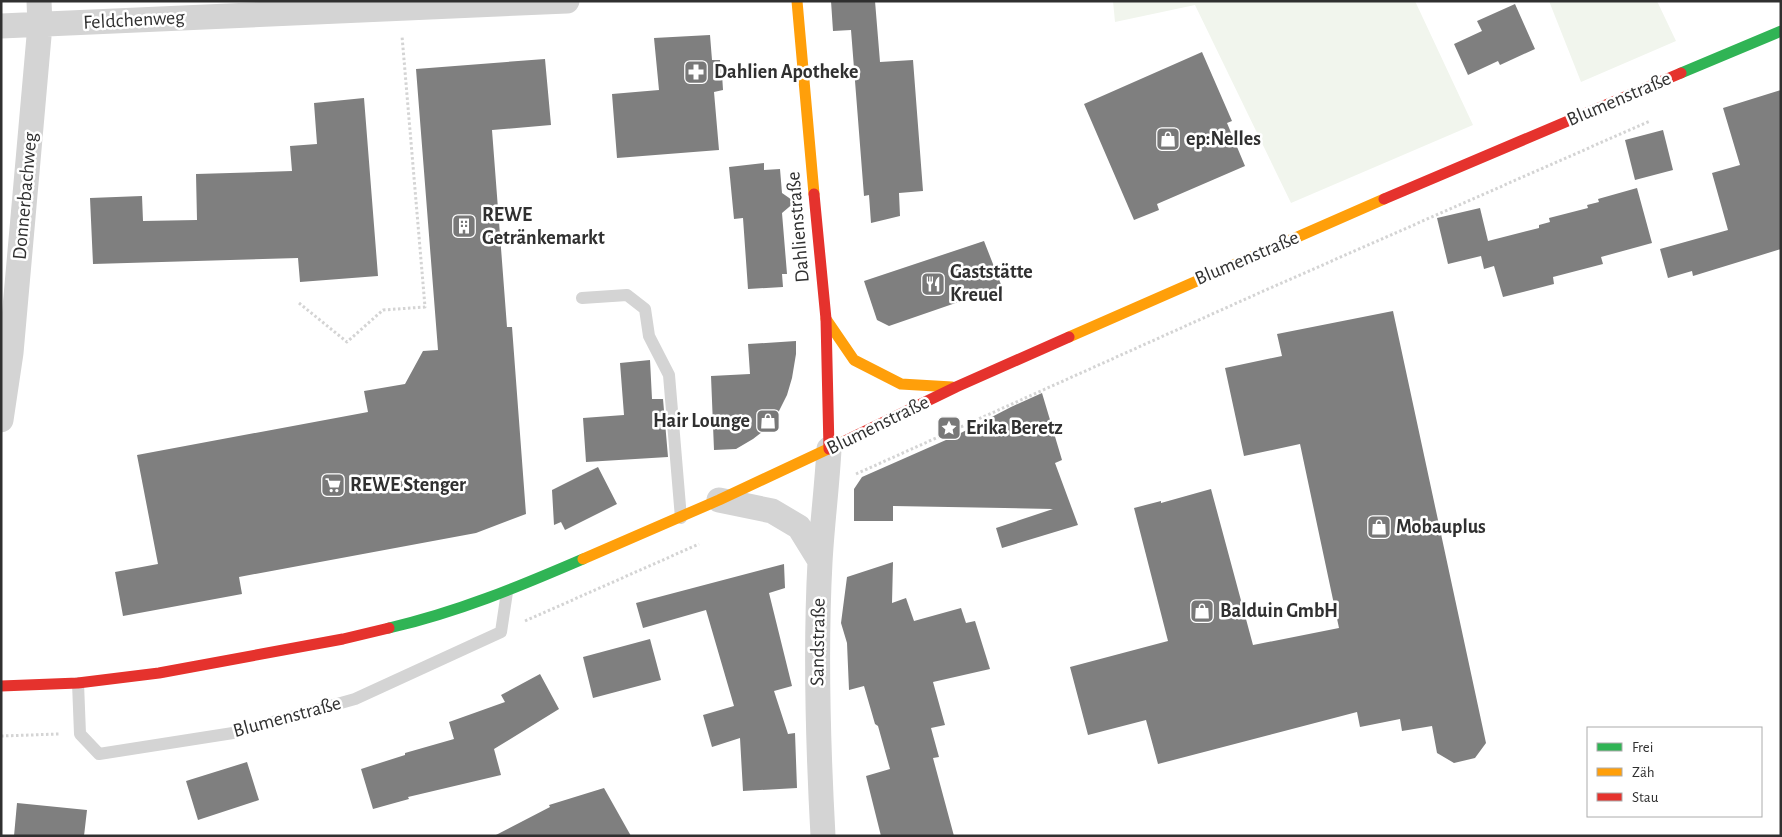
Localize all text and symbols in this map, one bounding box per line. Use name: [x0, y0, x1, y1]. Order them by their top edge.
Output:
street label: Feldchenweg: [83, 7, 186, 33]
pharmacy icon: Dahlien Apotheke: [683, 59, 709, 85]
place label: Dahlien Apotheke: [714, 62, 858, 82]
street label: Blumenstraße: [1564, 68, 1674, 130]
shop icon: ep:Nelles: [1155, 126, 1181, 152]
place label: ep:Nelles: [1186, 129, 1261, 149]
street label: Donnerbachweg: [9, 131, 41, 261]
street label: Dahlienstraße: [783, 171, 813, 283]
place label: REWE Getränkemarkt: [482, 205, 605, 248]
building icon: REWE Getränkemarkt: [451, 213, 477, 239]
street label: Blumenstraße: [1192, 227, 1302, 289]
place label: Gaststätte Kreuel: [950, 262, 1033, 305]
restaurant icon: Gaststätte Kreuel: [920, 271, 946, 297]
street label: Blumenstraße: [824, 392, 932, 458]
shop icon: Hair Lounge: [755, 408, 781, 434]
place label: Hair Lounge: [653, 411, 750, 431]
place icon: Erika Beretz: [936, 415, 962, 441]
place label: Erika Beretz: [966, 418, 1063, 438]
supermarket icon: REWE Stenger: [320, 472, 346, 498]
place label: REWE Stenger: [350, 475, 466, 495]
shop icon: Mobauplus: [1366, 514, 1392, 540]
place label: Mobauplus: [1396, 517, 1486, 537]
street label: Sandstraße: [807, 598, 829, 686]
shop icon: Balduin GmbH: [1189, 598, 1215, 624]
place label: Balduin GmbH: [1220, 601, 1338, 621]
street label: Blumenstraße: [231, 693, 343, 741]
legend: [1587, 727, 1762, 817]
text: Frei: [1632, 740, 1653, 755]
text: Zäh: [1632, 765, 1655, 780]
text: Stau: [1632, 790, 1659, 805]

